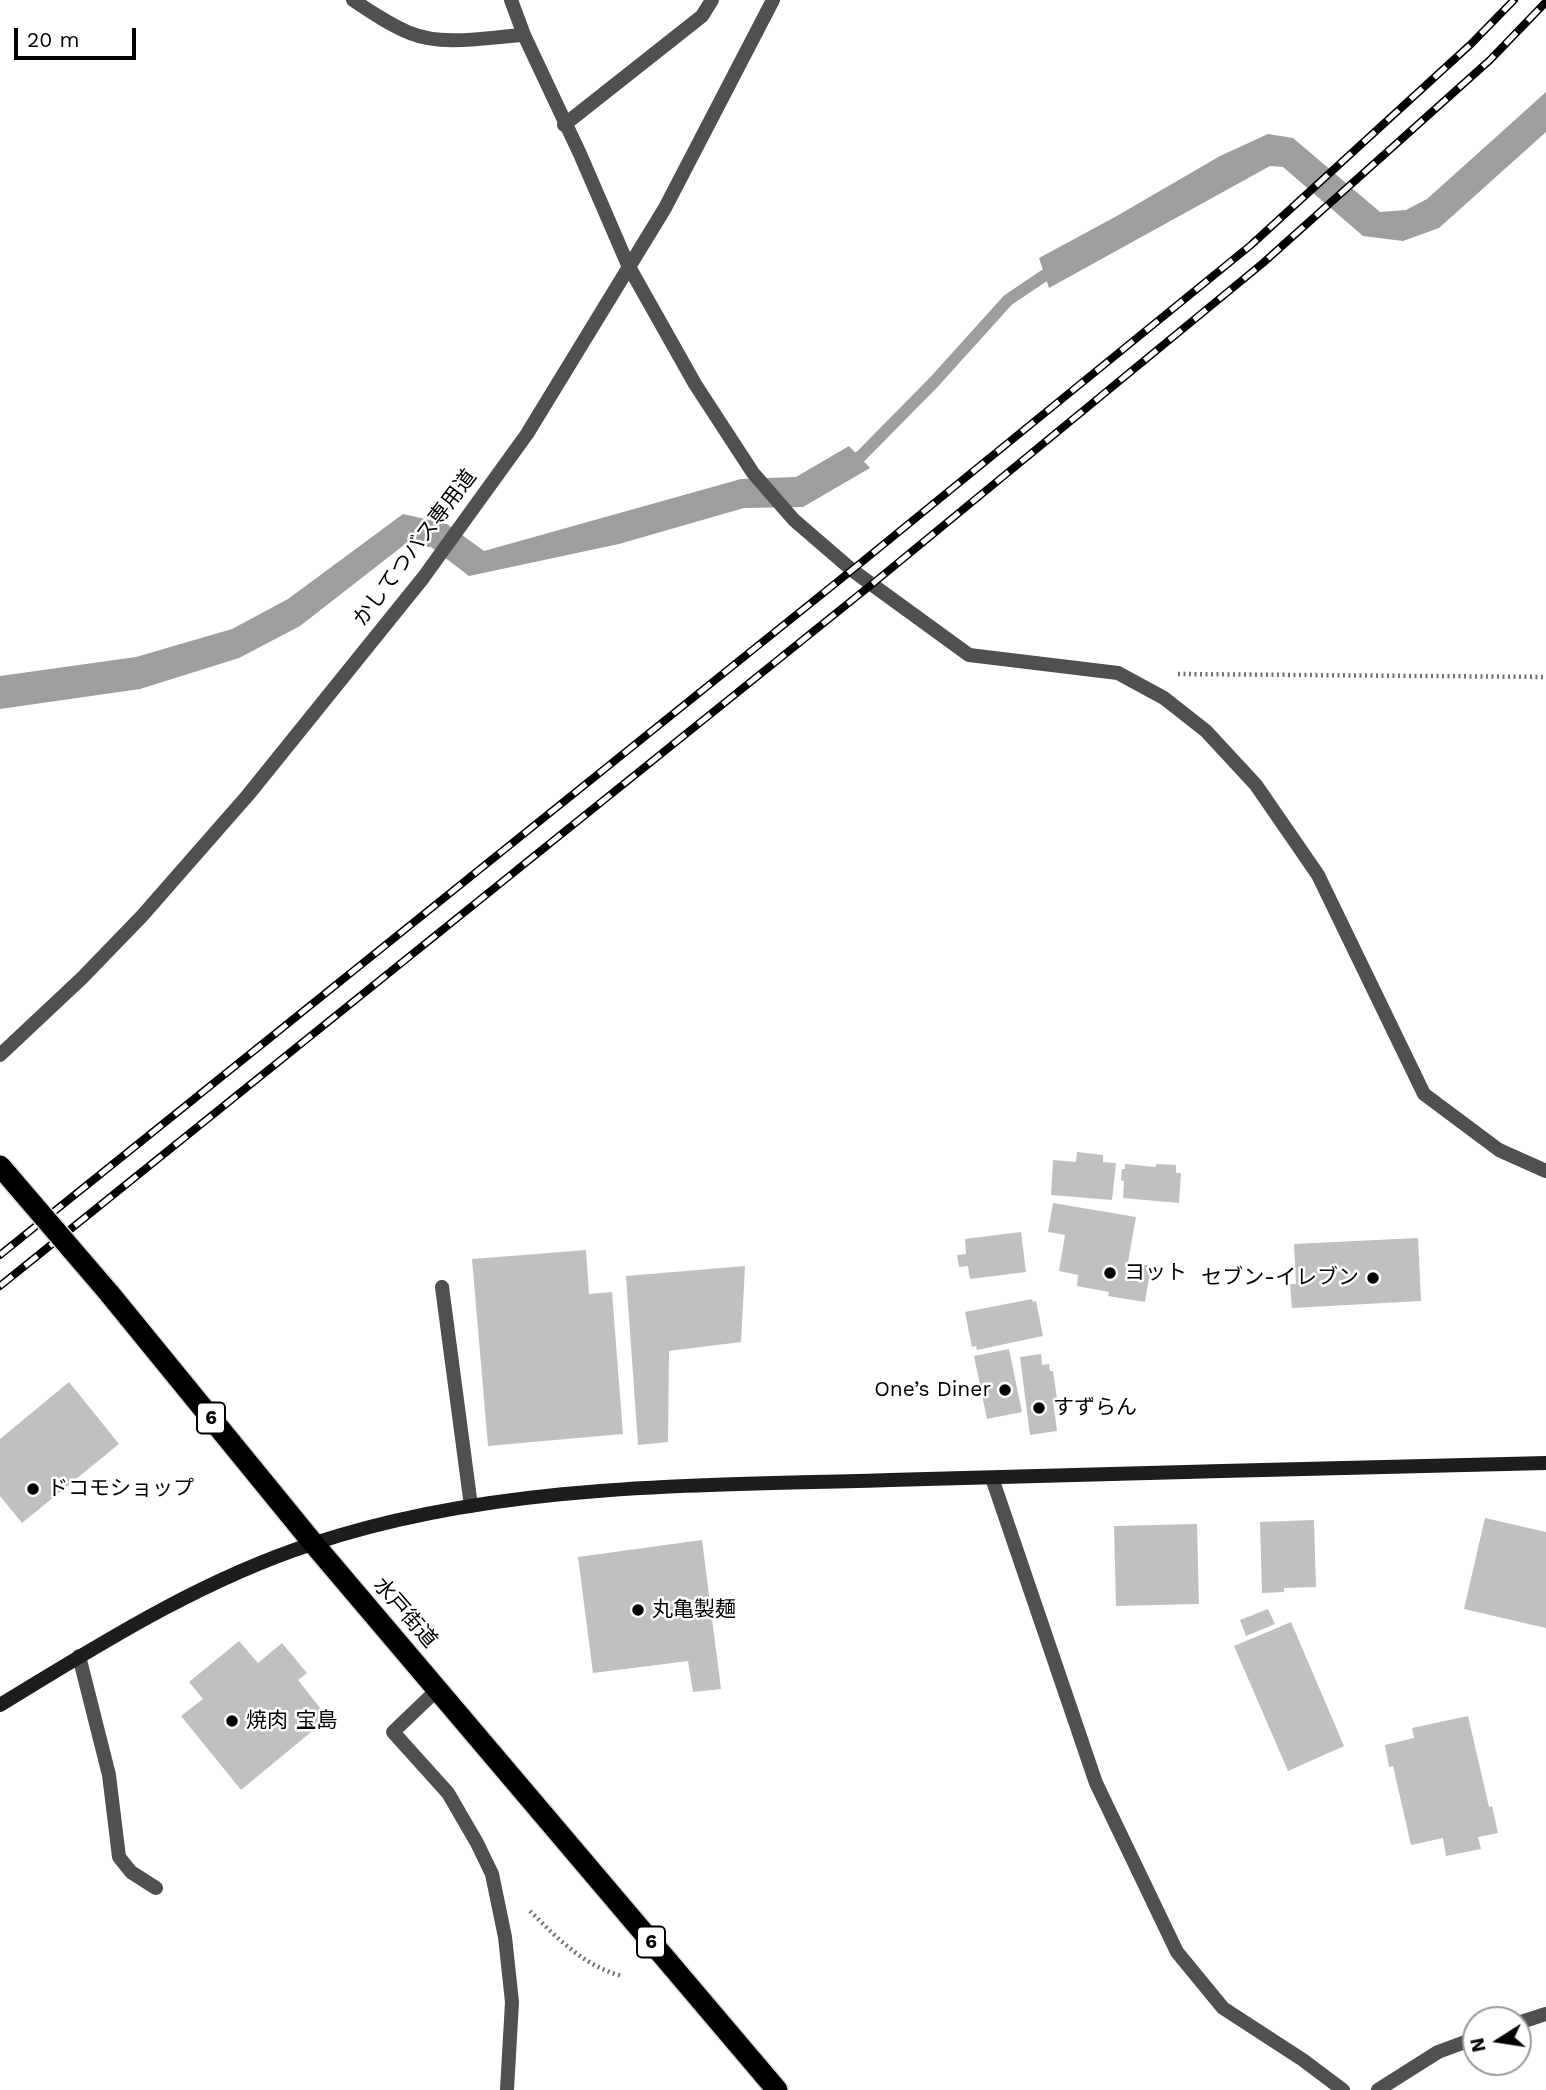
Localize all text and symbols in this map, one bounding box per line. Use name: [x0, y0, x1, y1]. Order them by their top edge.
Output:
scale bar: [18, 14, 140, 58]
text: 20 m: [27, 27, 79, 52]
street label: かしてつバス専用道: [348, 465, 482, 631]
place label: ヨット: [1124, 1260, 1187, 1286]
marker: ヨット: [1102, 1265, 1118, 1281]
place label: セブン-イレブン: [1201, 1265, 1359, 1291]
marker: セブン-イレブン: [1365, 1270, 1381, 1286]
place label: One’s Diner: [874, 1377, 991, 1403]
marker: One’s Diner: [997, 1382, 1013, 1398]
place label: すずらん: [1053, 1395, 1137, 1421]
marker: すずらん: [1031, 1400, 1047, 1416]
road number: 6: [197, 1402, 225, 1434]
place label: ドコモショップ: [47, 1476, 194, 1502]
marker: ドコモショップ: [25, 1481, 41, 1497]
street label: 水戸街道: [368, 1573, 442, 1653]
place label: 丸亀製麺: [652, 1597, 736, 1623]
marker: 丸亀製麺: [630, 1602, 646, 1618]
place label: 焼肉 宝島: [246, 1708, 337, 1734]
marker: 焼肉 宝島: [224, 1713, 240, 1729]
road number: 6: [637, 1926, 665, 1958]
north arrow: [1462, 2006, 1532, 2076]
text: N: [1465, 2036, 1491, 2054]

